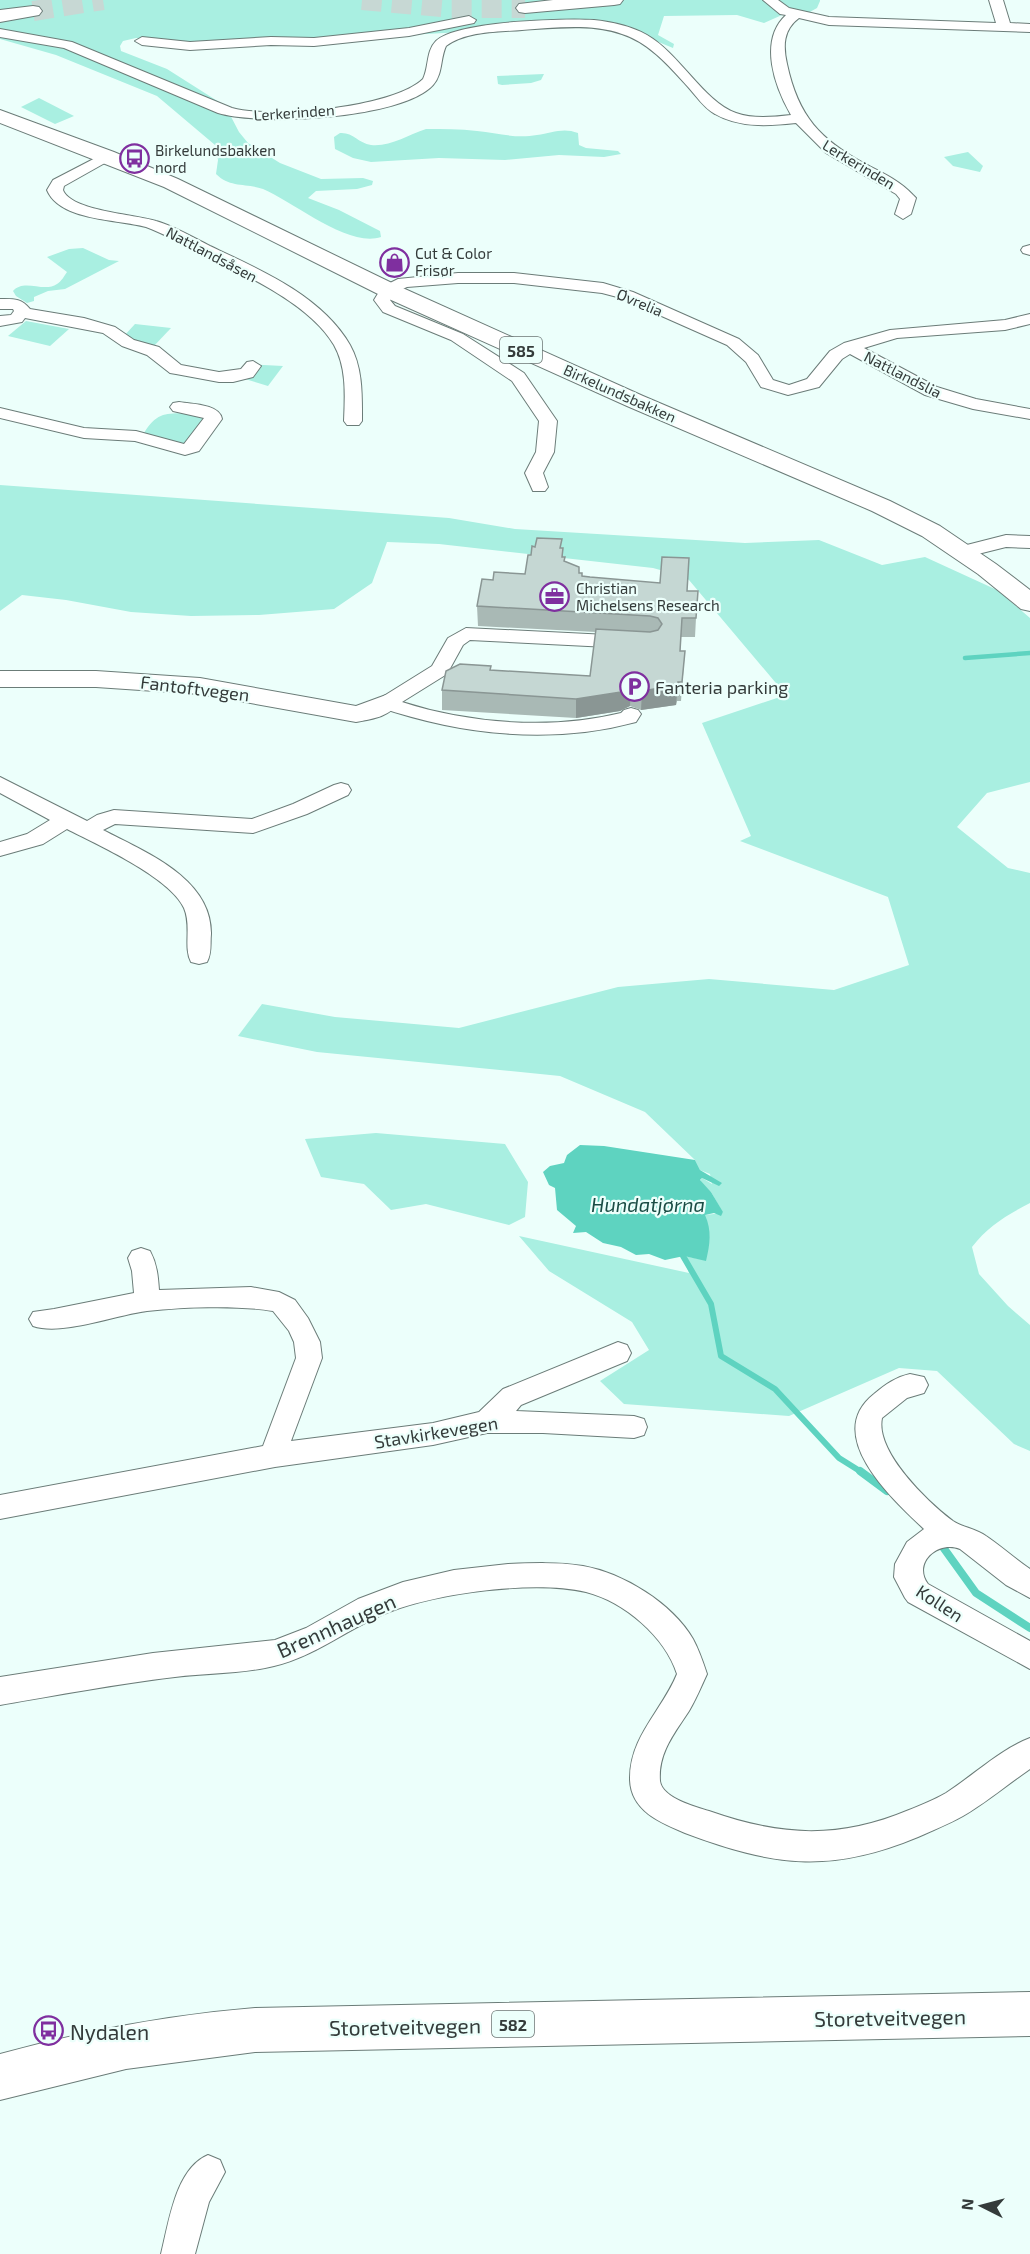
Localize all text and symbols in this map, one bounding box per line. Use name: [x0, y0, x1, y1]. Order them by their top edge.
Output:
street label: Lerkerinden: [253, 100, 335, 124]
street label: Lerkerinden: [820, 135, 898, 193]
place label: Birkelundsbakken nord: [155, 141, 276, 176]
bus stop icon: Birkelundsbakken nord: [118, 143, 150, 175]
street label: Nattlandsåsen: [163, 222, 261, 286]
place label: Cut & Color Frisør: [415, 244, 492, 279]
shop icon: Cut & Color Frisør: [378, 246, 410, 278]
street label: Øvrelia: [614, 284, 666, 320]
road number: 585: [500, 337, 542, 363]
street label: Nattlandslia: [861, 347, 945, 401]
street label: Birkelundsbakken: [561, 360, 679, 426]
place label: Christian Michelsens Research: [576, 579, 720, 614]
office icon: Christian Michelsens Research: [539, 581, 571, 613]
street label: Fantoftvegen: [139, 670, 251, 706]
parking icon: Fanteria parking: [618, 671, 650, 703]
place label: Fanteria parking: [655, 676, 788, 698]
water label: Hundatjørna: [591, 1192, 705, 1216]
street label: Stavkirkevegen: [373, 1411, 499, 1453]
street label: Kollen: [912, 1580, 968, 1626]
street label: Brennhaugen: [273, 1588, 399, 1662]
street label: Storetveitvegen: [814, 2003, 966, 2031]
road number: 582: [492, 2011, 534, 2037]
street label: Storetveitvegen: [329, 2012, 481, 2040]
bus stop icon: Nydalen: [33, 2015, 65, 2047]
place label: Nydalen: [70, 2019, 149, 2044]
north arrow: [952, 2176, 1012, 2236]
text: N: [957, 2198, 977, 2211]

